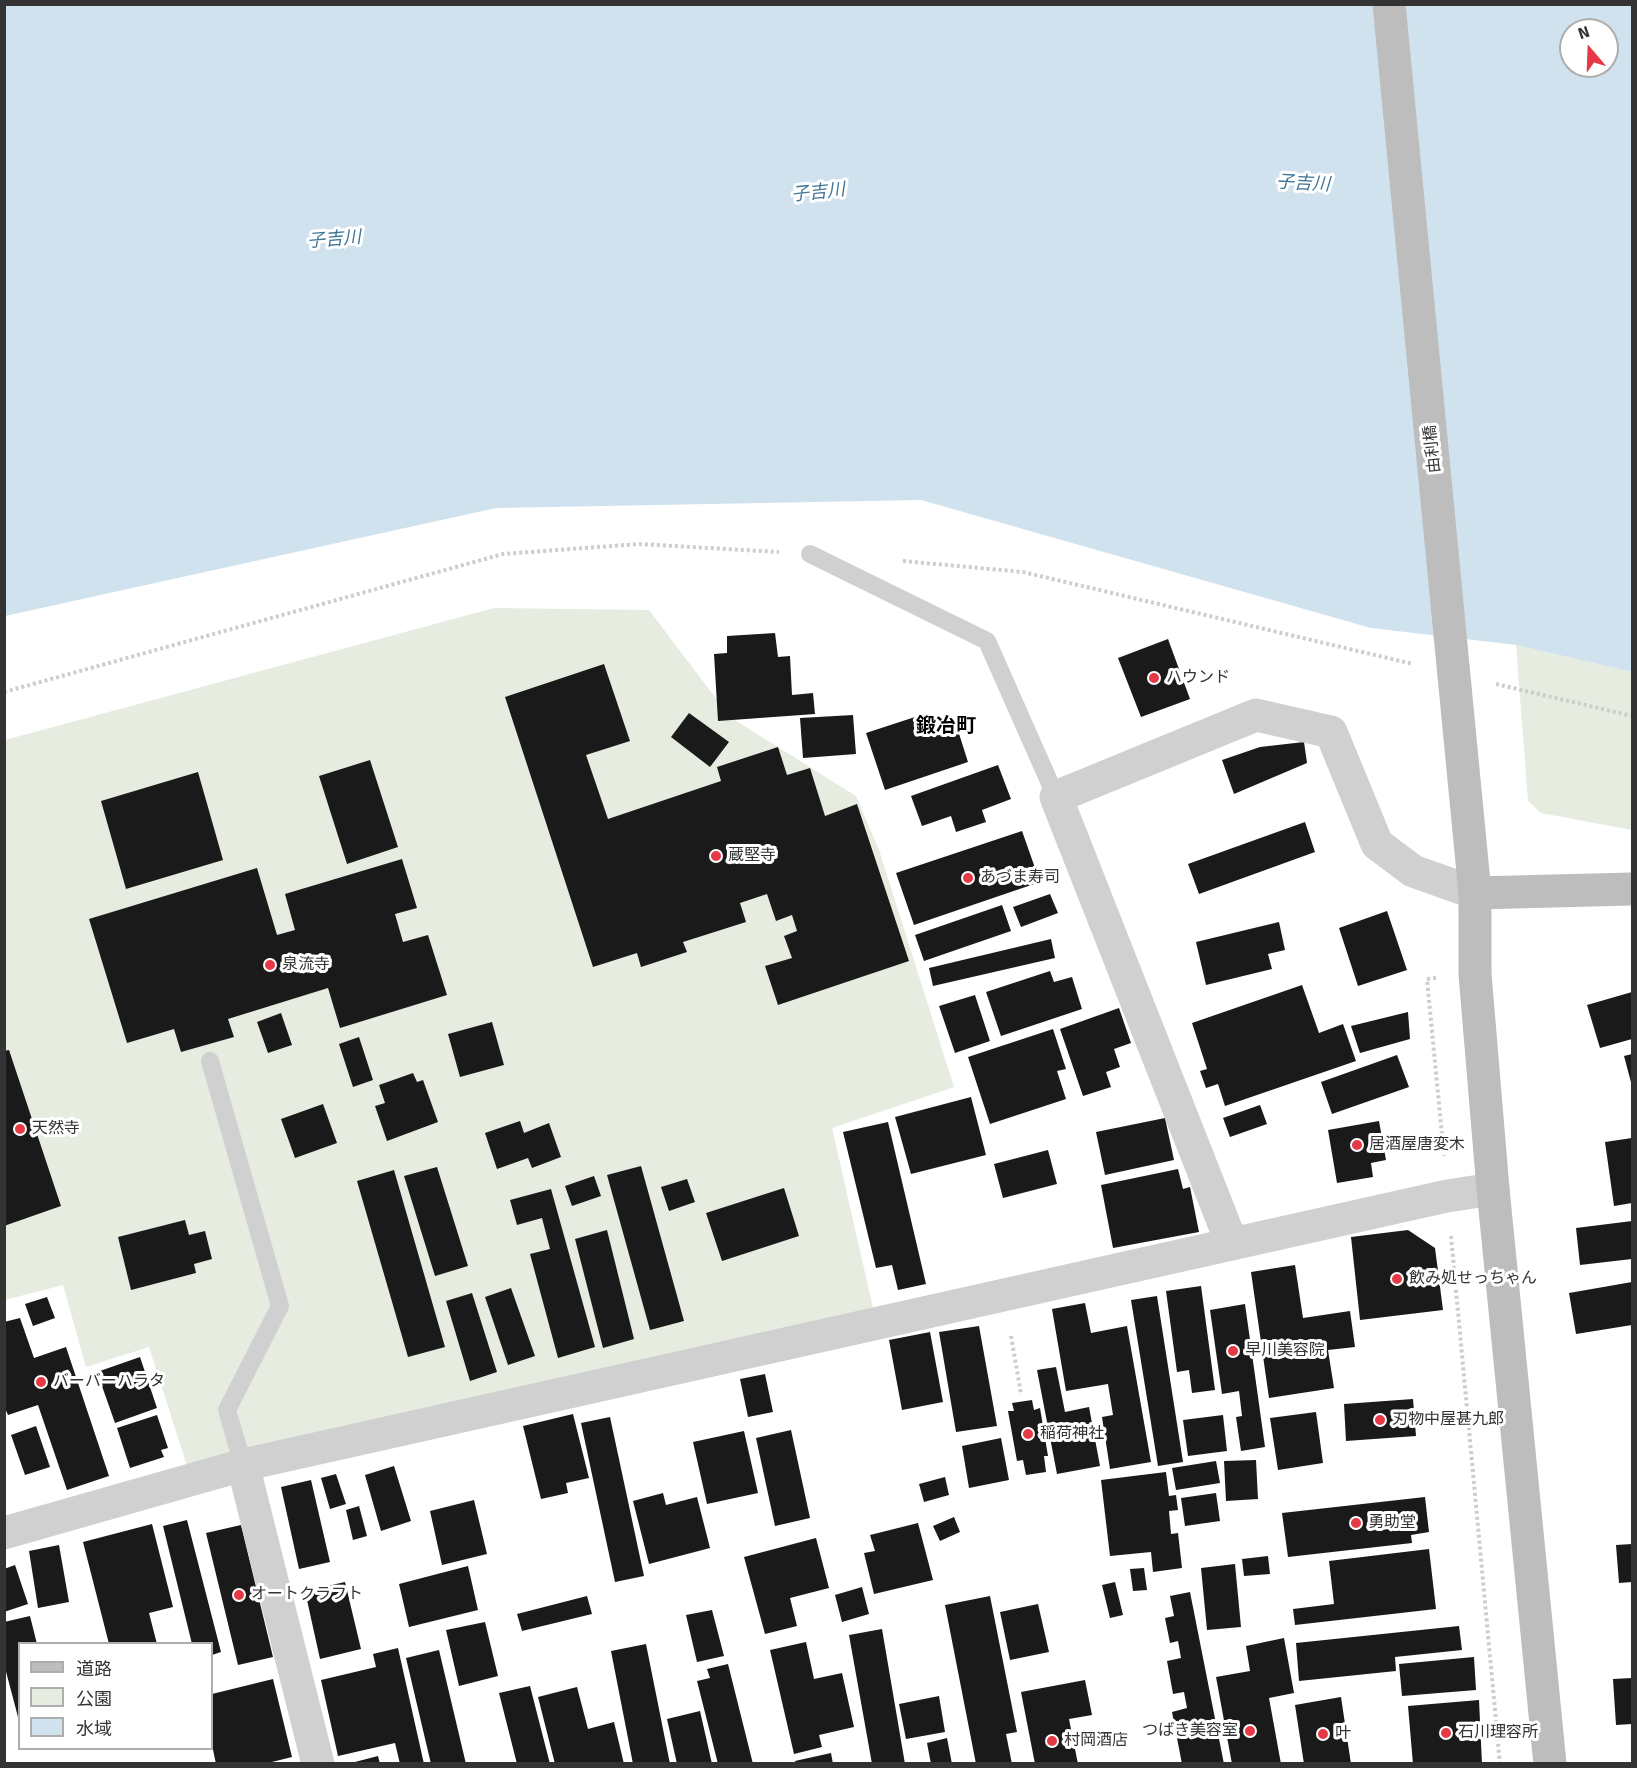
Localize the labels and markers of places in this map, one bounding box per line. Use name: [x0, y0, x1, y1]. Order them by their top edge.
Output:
place label: ハウンド: [1166, 668, 1230, 688]
marker: ハウンド: [1147, 671, 1161, 685]
place label: 蔵堅寺: [728, 846, 776, 866]
marker: 蔵堅寺: [709, 849, 723, 863]
place label: あづま寿司: [980, 868, 1060, 888]
marker: あづま寿司: [961, 871, 975, 885]
place label: 泉流寺: [282, 955, 330, 975]
marker: 泉流寺: [263, 958, 277, 972]
place label: 天然寺: [32, 1119, 80, 1139]
marker: 天然寺: [13, 1122, 27, 1136]
place label: 居酒屋唐変木: [1369, 1135, 1465, 1155]
marker: 居酒屋唐変木: [1350, 1138, 1364, 1152]
place label: 飲み処せっちゃん: [1409, 1269, 1537, 1289]
marker: 飲み処せっちゃん: [1390, 1272, 1404, 1286]
place label: 早川美容院: [1245, 1341, 1325, 1361]
marker: 早川美容院: [1226, 1344, 1240, 1358]
place label: バーバーハラタ: [53, 1372, 165, 1392]
marker: バーバーハラタ: [34, 1375, 48, 1389]
place label: 刃物中屋甚九郎: [1392, 1410, 1504, 1430]
marker: 刃物中屋甚九郎: [1373, 1413, 1387, 1427]
place label: 稲荷神社: [1040, 1424, 1104, 1444]
marker: 稲荷神社: [1021, 1427, 1035, 1441]
place label: 勇助堂: [1368, 1513, 1416, 1533]
marker: 勇助堂: [1349, 1516, 1363, 1530]
place label: オートクラフト: [251, 1585, 363, 1605]
marker: オートクラフト: [232, 1588, 246, 1602]
place label: つばき美容室: [1142, 1721, 1238, 1741]
place label: 石川理容所: [1458, 1723, 1538, 1743]
marker: つばき美容室: [1243, 1724, 1257, 1738]
place label: 叶: [1335, 1724, 1351, 1744]
marker: 石川理容所: [1439, 1726, 1453, 1740]
marker: 叶: [1316, 1727, 1330, 1741]
place label: 村岡酒店: [1064, 1731, 1128, 1751]
marker: 村岡酒店: [1045, 1734, 1059, 1748]

